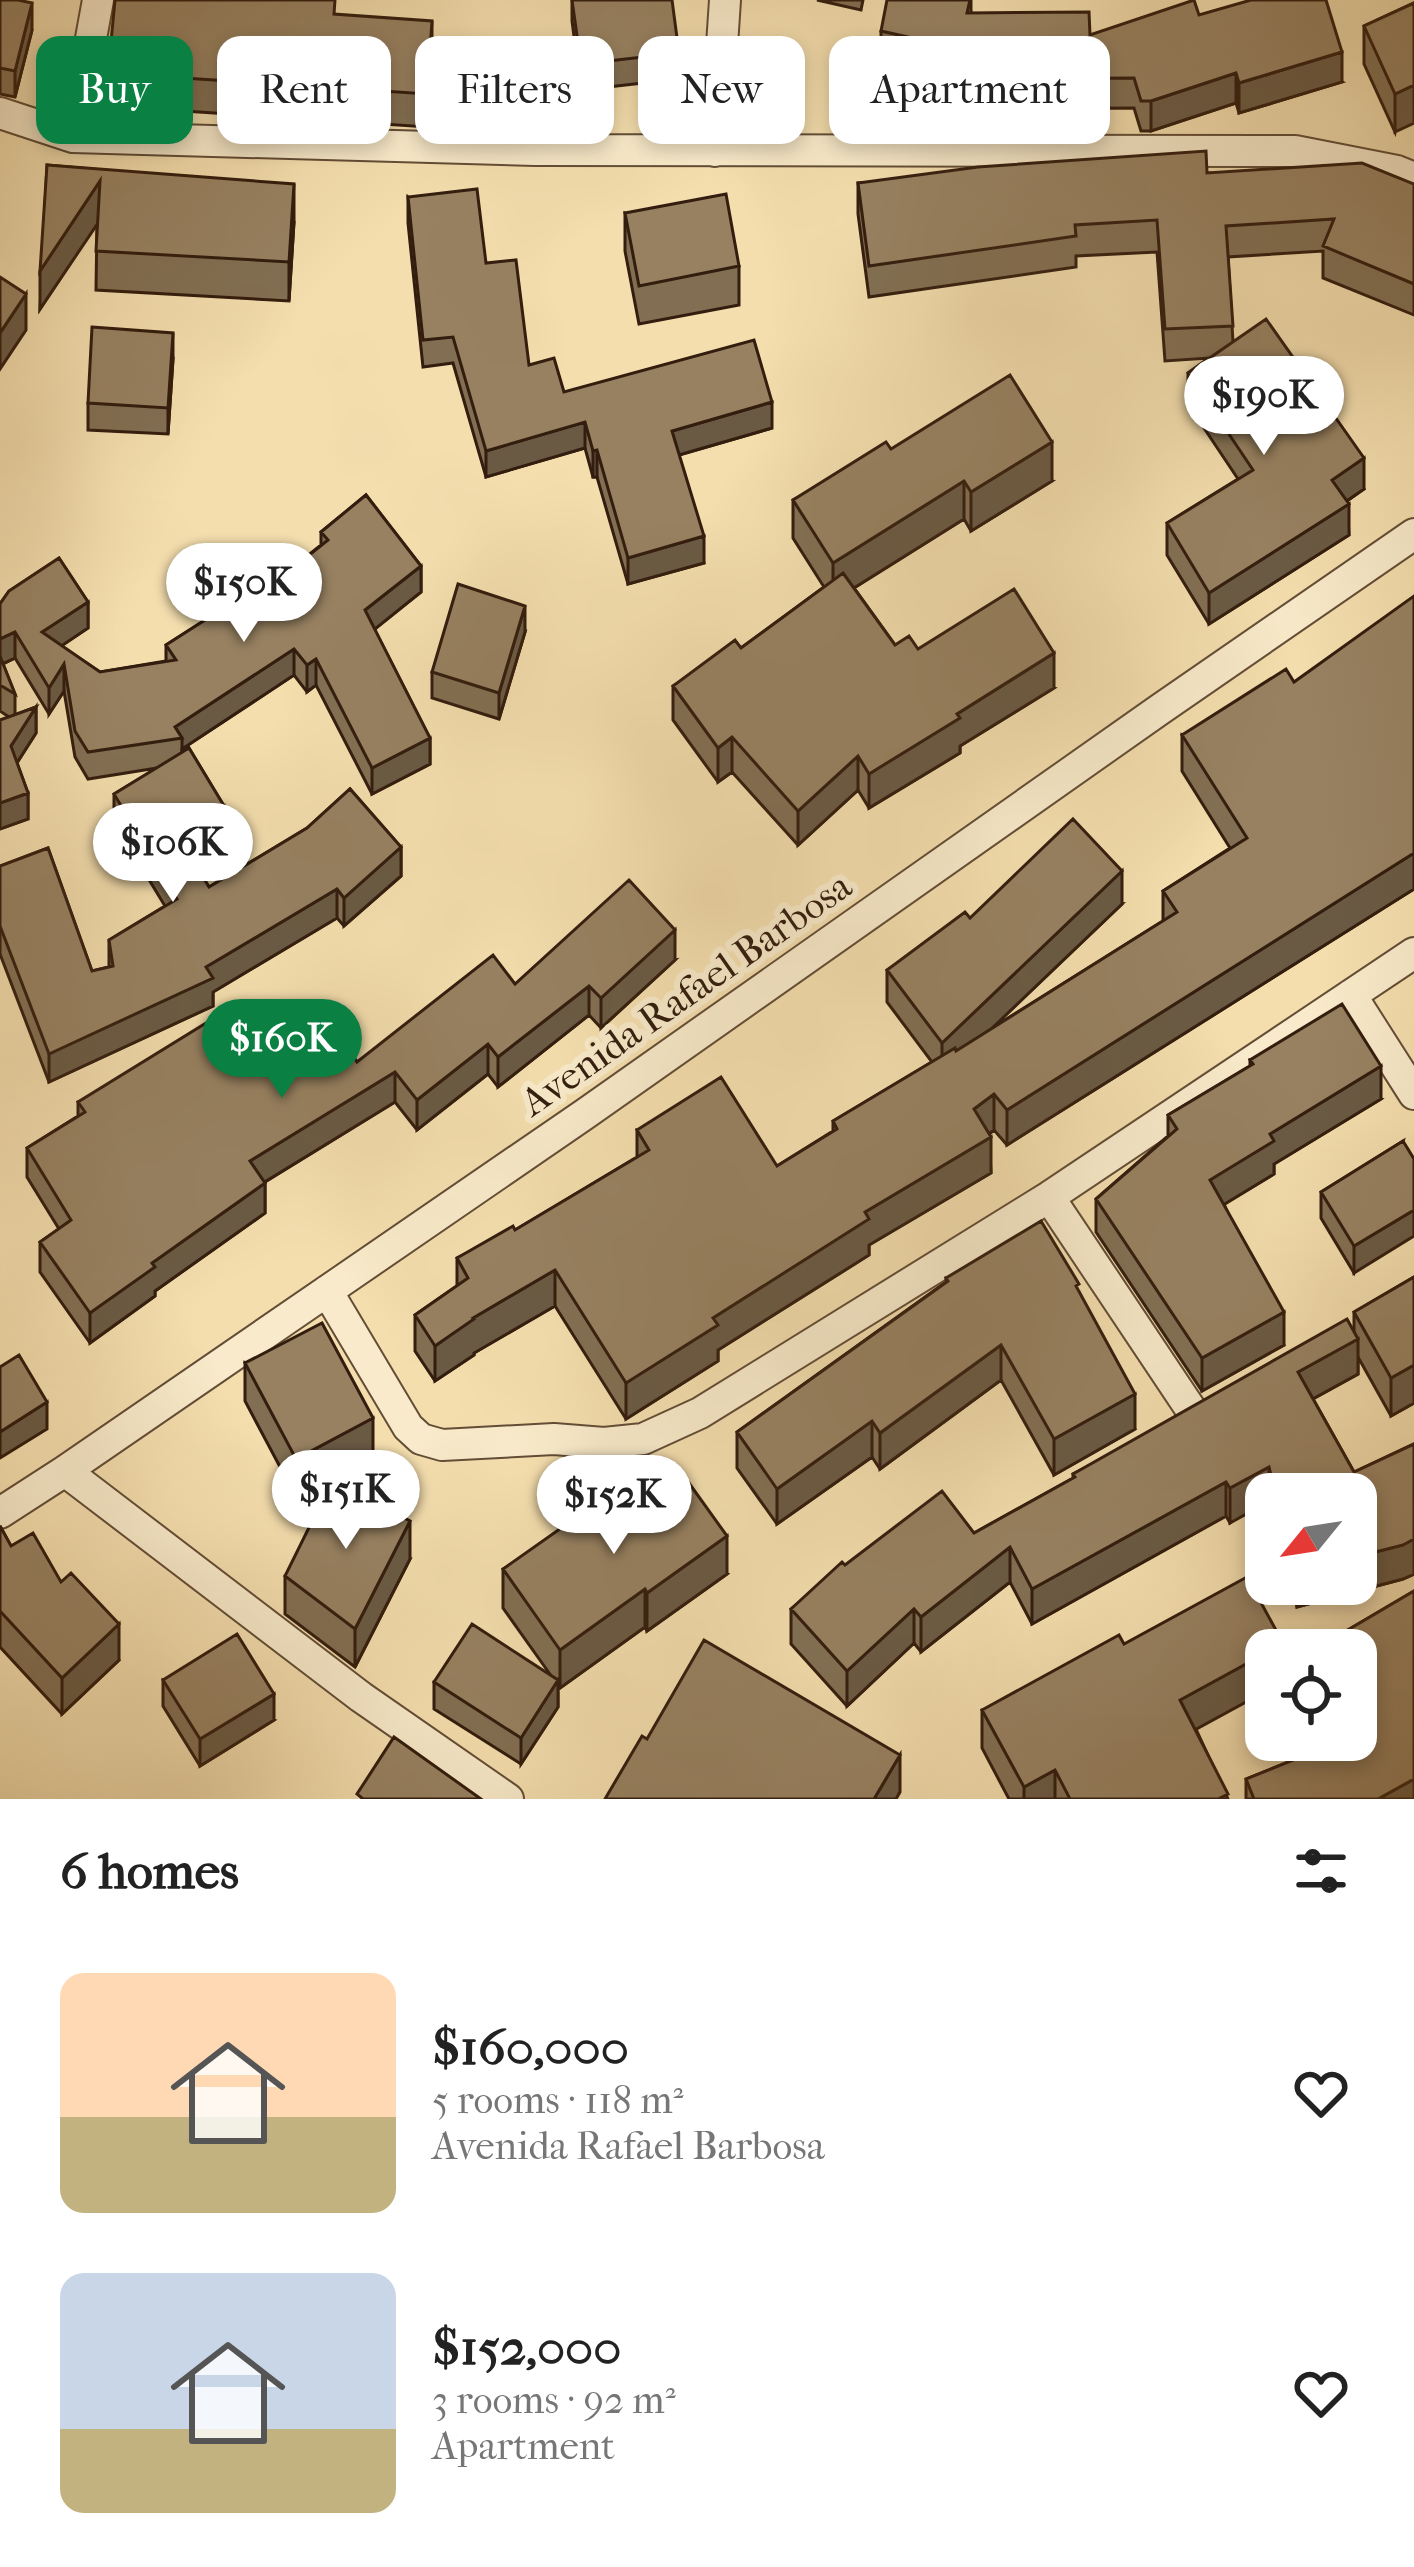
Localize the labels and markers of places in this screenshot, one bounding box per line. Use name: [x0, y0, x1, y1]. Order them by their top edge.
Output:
pin: $190K: [1180, 356, 1348, 458]
pin: $150K: [160, 543, 328, 645]
pin: $106K: [89, 803, 257, 905]
pin: $160K: [198, 999, 366, 1101]
pin: $151K: [262, 1450, 430, 1552]
pin: $152K: [530, 1455, 698, 1557]

